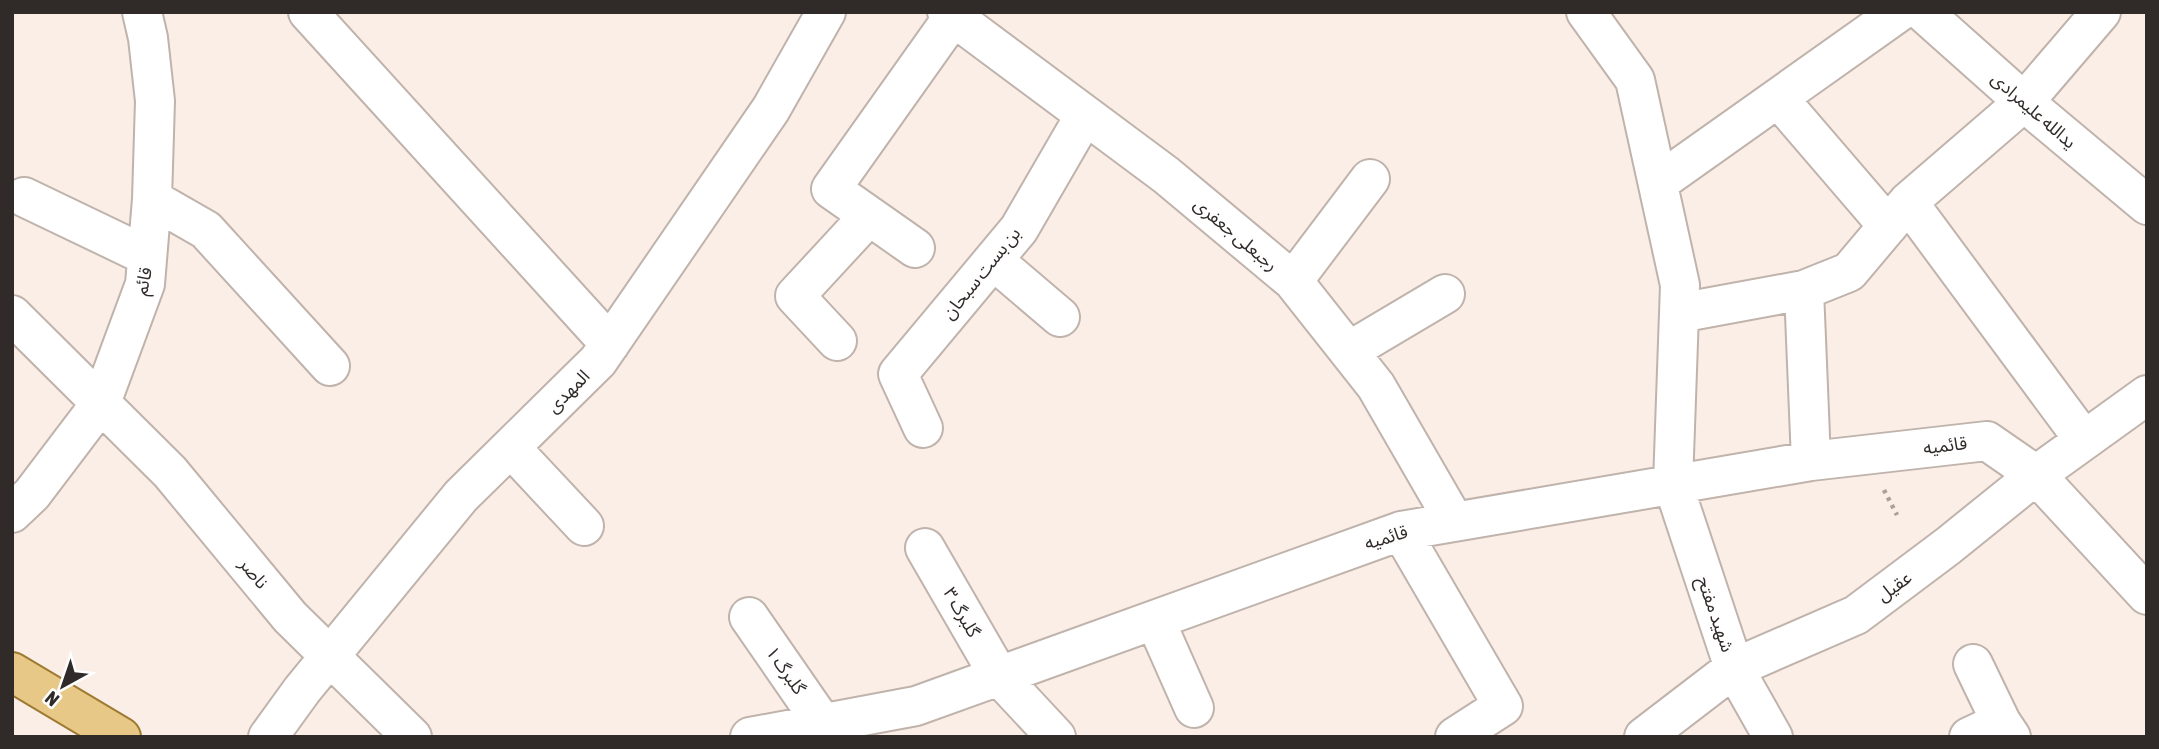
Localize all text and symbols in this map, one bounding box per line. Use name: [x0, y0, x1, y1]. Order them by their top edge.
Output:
street label: یدالله علیمرادی: [1987, 68, 2081, 153]
street label: رجبعلی جعفری: [1189, 193, 1282, 276]
street label: بن بست سبحان: [938, 223, 1025, 324]
street label: قائم: [130, 265, 159, 298]
street label: المهدی: [542, 365, 594, 417]
street label: قائمیه: [1922, 432, 1968, 458]
street label: قائمیه: [1362, 521, 1410, 553]
street label: ناصر: [234, 553, 273, 593]
street label: عقیل: [1873, 566, 1916, 606]
street label: شهید مفتح: [1690, 573, 1739, 656]
street label: گلبرگ ۳: [939, 583, 985, 642]
street label: گلبرگ ۱: [761, 642, 810, 699]
north arrow: [28, 651, 98, 721]
text: N: [41, 687, 63, 711]

